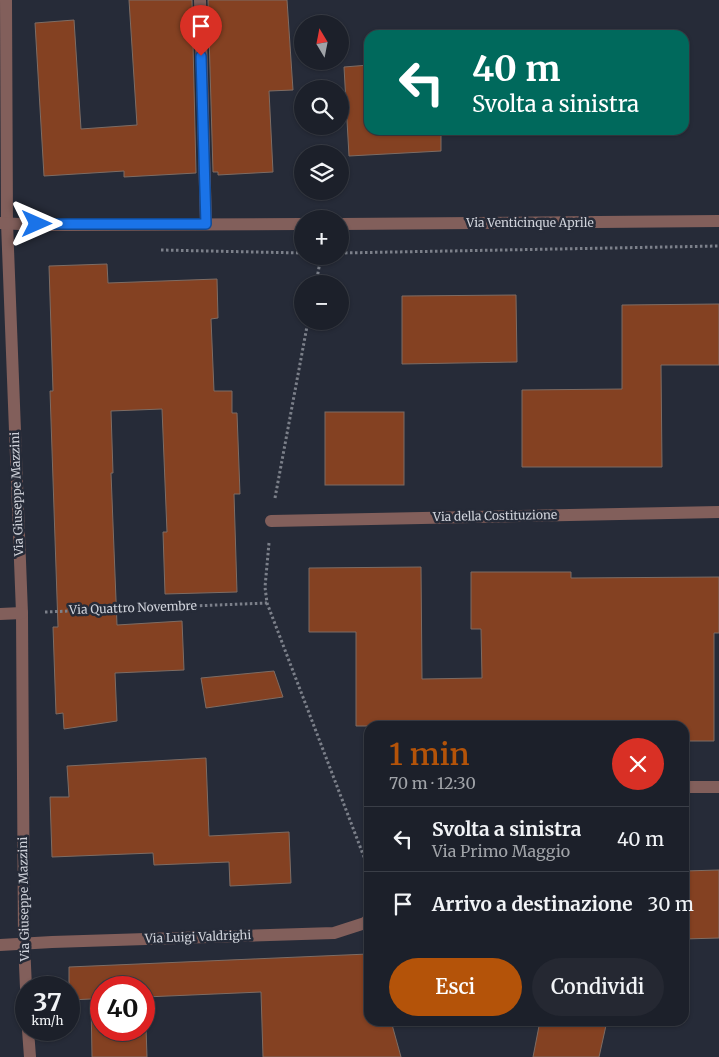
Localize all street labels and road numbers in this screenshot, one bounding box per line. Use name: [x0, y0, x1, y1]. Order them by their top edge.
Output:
street label: Via Venticinque Aprile: [465, 215, 594, 230]
street label: Via Giuseppe Mazzini: [7, 431, 26, 557]
street label: Via della Costituzione: [432, 507, 557, 524]
street label: Via Quattro Novembre: [68, 598, 197, 617]
street label: Via Giuseppe Mazzini: [15, 837, 32, 962]
street label: Via Luigi Valdrighi: [143, 927, 252, 946]

